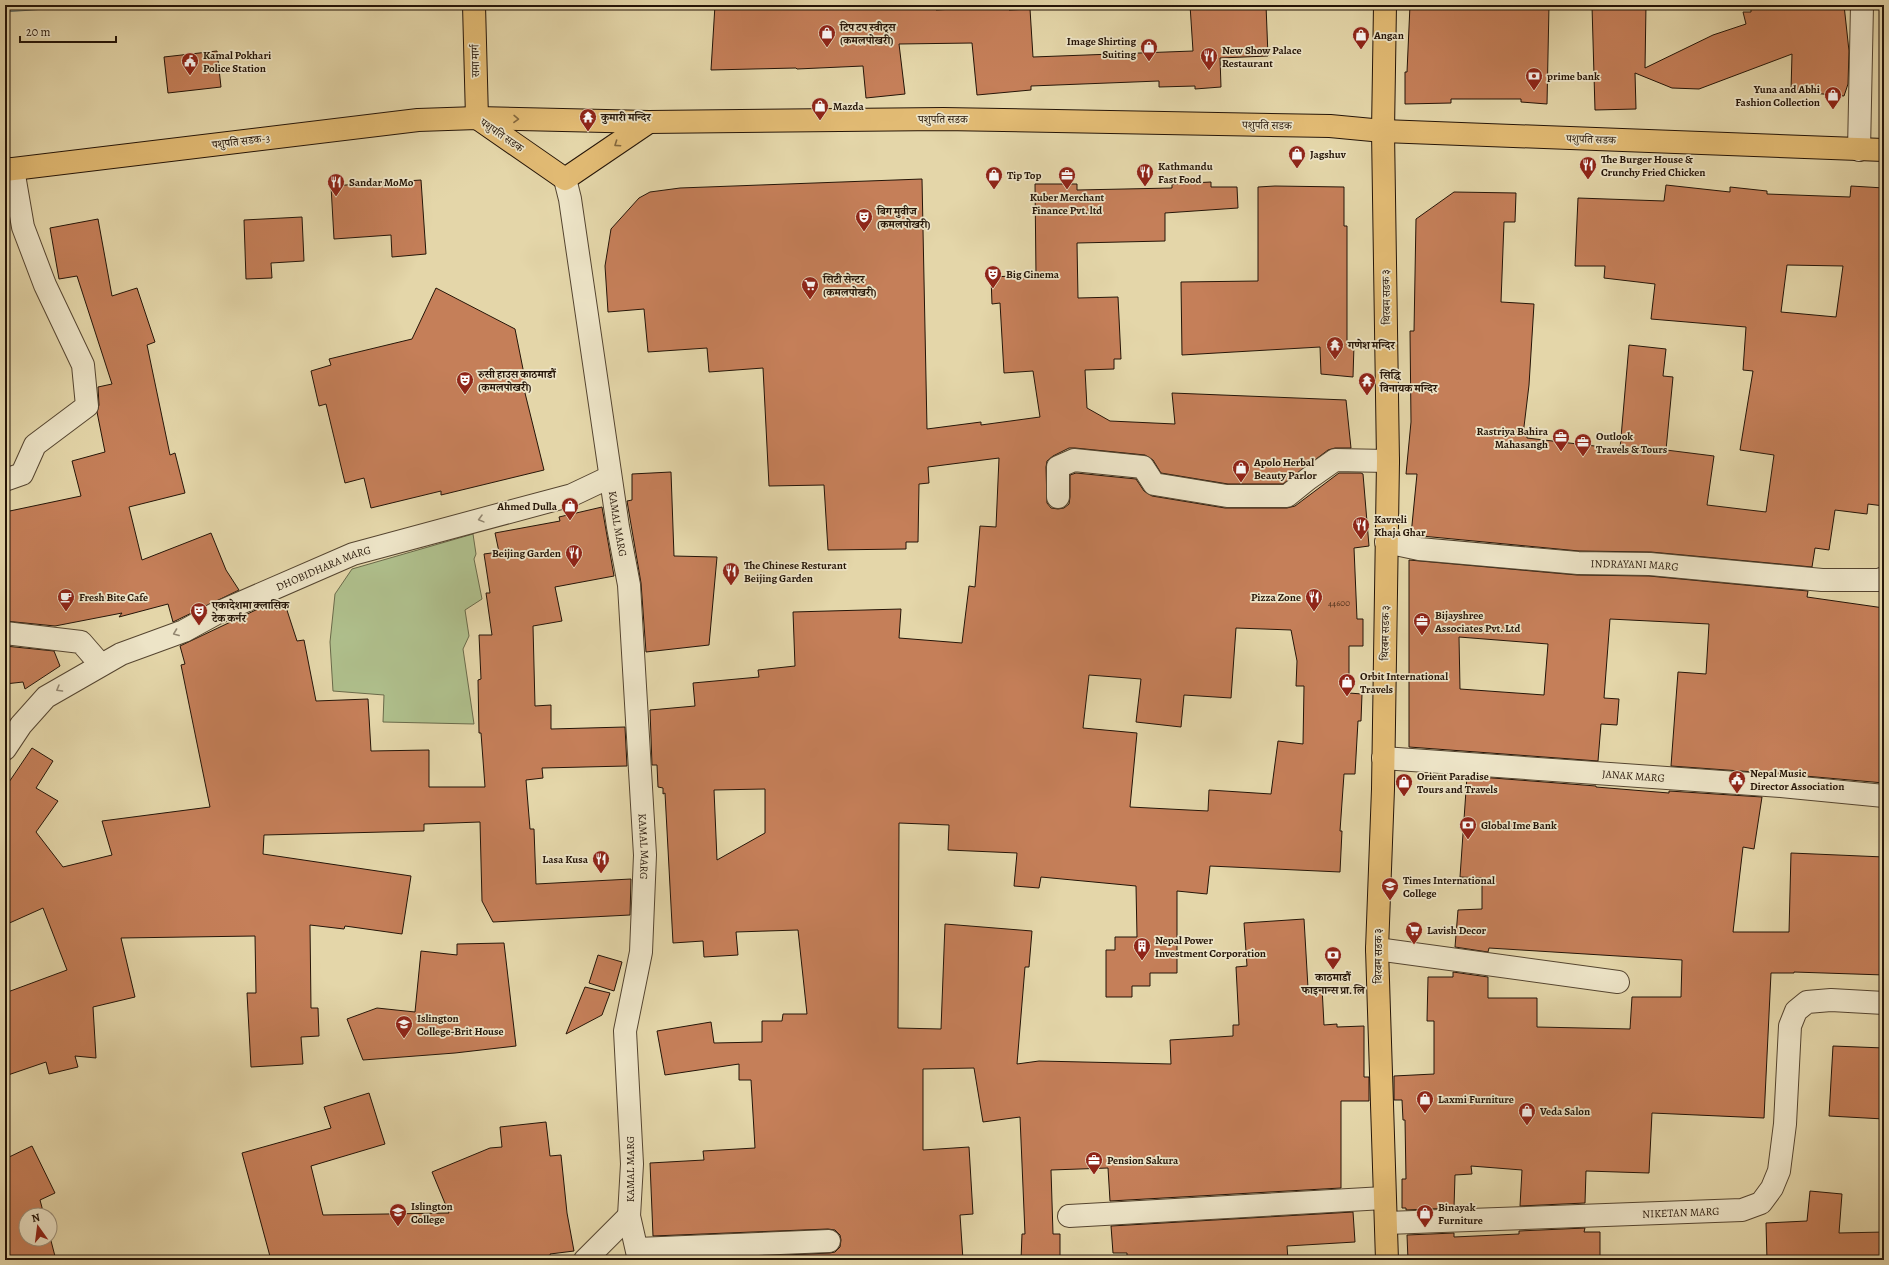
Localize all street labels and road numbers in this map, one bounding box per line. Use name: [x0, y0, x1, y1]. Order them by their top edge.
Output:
street label: समा मार्ग: [468, 43, 483, 78]
street label: पशुपति सडक: [917, 112, 969, 127]
street label: पशुपति सडक: [476, 114, 527, 157]
street label: पशुपति सडक: [1241, 118, 1293, 133]
street label: पशुपति सडक-3: [210, 130, 271, 153]
street label: पशुपति सडक: [1565, 131, 1617, 148]
street label: थिरबम सडक ३: [1379, 269, 1394, 326]
street label: KAMAL MARG: [605, 490, 630, 558]
street label: DHOBIDHARA MARG: [274, 543, 373, 595]
street label: INDRAYANI MARG: [1590, 556, 1679, 575]
street label: थिरबम सडक ३: [1378, 605, 1393, 662]
street label: JANAK MARG: [1601, 766, 1665, 786]
street label: KAMAL MARG: [635, 813, 652, 880]
street label: थिरबम सडक ३: [1371, 929, 1386, 984]
street label: KAMAL MARG: [623, 1136, 638, 1202]
street label: NIKETAN MARG: [1642, 1204, 1720, 1222]

